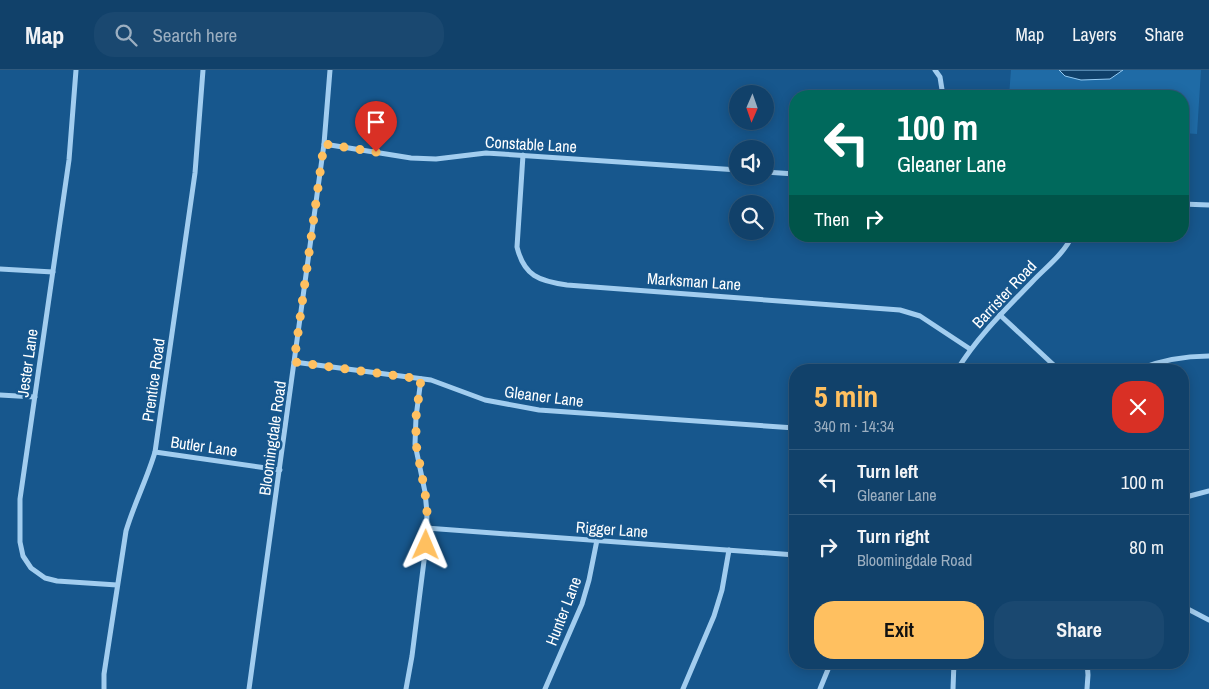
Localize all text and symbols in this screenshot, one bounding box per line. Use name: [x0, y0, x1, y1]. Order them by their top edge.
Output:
search box: [94, 12, 444, 57]
text: Map: [25, 19, 64, 51]
icon: search: [112, 21, 140, 49]
text: Search here: [152, 22, 237, 48]
text: Map: [1016, 22, 1044, 47]
text: Layers: [1072, 22, 1117, 47]
text: Share: [1145, 22, 1184, 47]
north arrow: [729, 85, 774, 130]
map controls: [729, 85, 774, 240]
pin: [355, 101, 397, 152]
text: 100 m: [897, 104, 978, 151]
icon: arrive: [362, 108, 390, 136]
icon: left: [814, 110, 879, 175]
street label: Constable Lane: [485, 131, 577, 157]
button: sound: [729, 140, 774, 185]
text: Gleaner Lane: [897, 149, 1006, 179]
button: search: [729, 195, 774, 240]
icon: right: [860, 205, 888, 233]
text: Then: [814, 206, 850, 232]
street label: Barrister Road: [967, 255, 1041, 333]
street label: Marksman Lane: [646, 267, 742, 295]
street label: Jester Lane: [11, 328, 43, 398]
street label: Prentice Road: [136, 337, 170, 423]
text: 5 min: [814, 376, 878, 416]
street label: Bloomingdale Road: [253, 379, 291, 497]
street label: Gleaner Lane: [503, 380, 585, 412]
button: close: [1112, 381, 1164, 433]
text: 340 m · 14:34: [814, 415, 894, 437]
street label: Butler Lane: [169, 430, 239, 462]
text: Turn left: [857, 458, 918, 484]
icon: left: [814, 468, 842, 496]
text: 100 m: [1121, 469, 1164, 495]
text: Gleaner Lane: [857, 484, 937, 506]
street label: Rigger Lane: [575, 516, 649, 542]
position arrow: [399, 518, 451, 570]
text: Turn right: [857, 523, 929, 549]
icon: right: [814, 533, 842, 561]
text: 80 m: [1129, 534, 1164, 560]
text: Bloomingdale Road: [857, 549, 972, 571]
street label: Hunter Lane: [540, 573, 586, 649]
button: Exit: [814, 601, 984, 659]
button: Share: [994, 601, 1164, 659]

